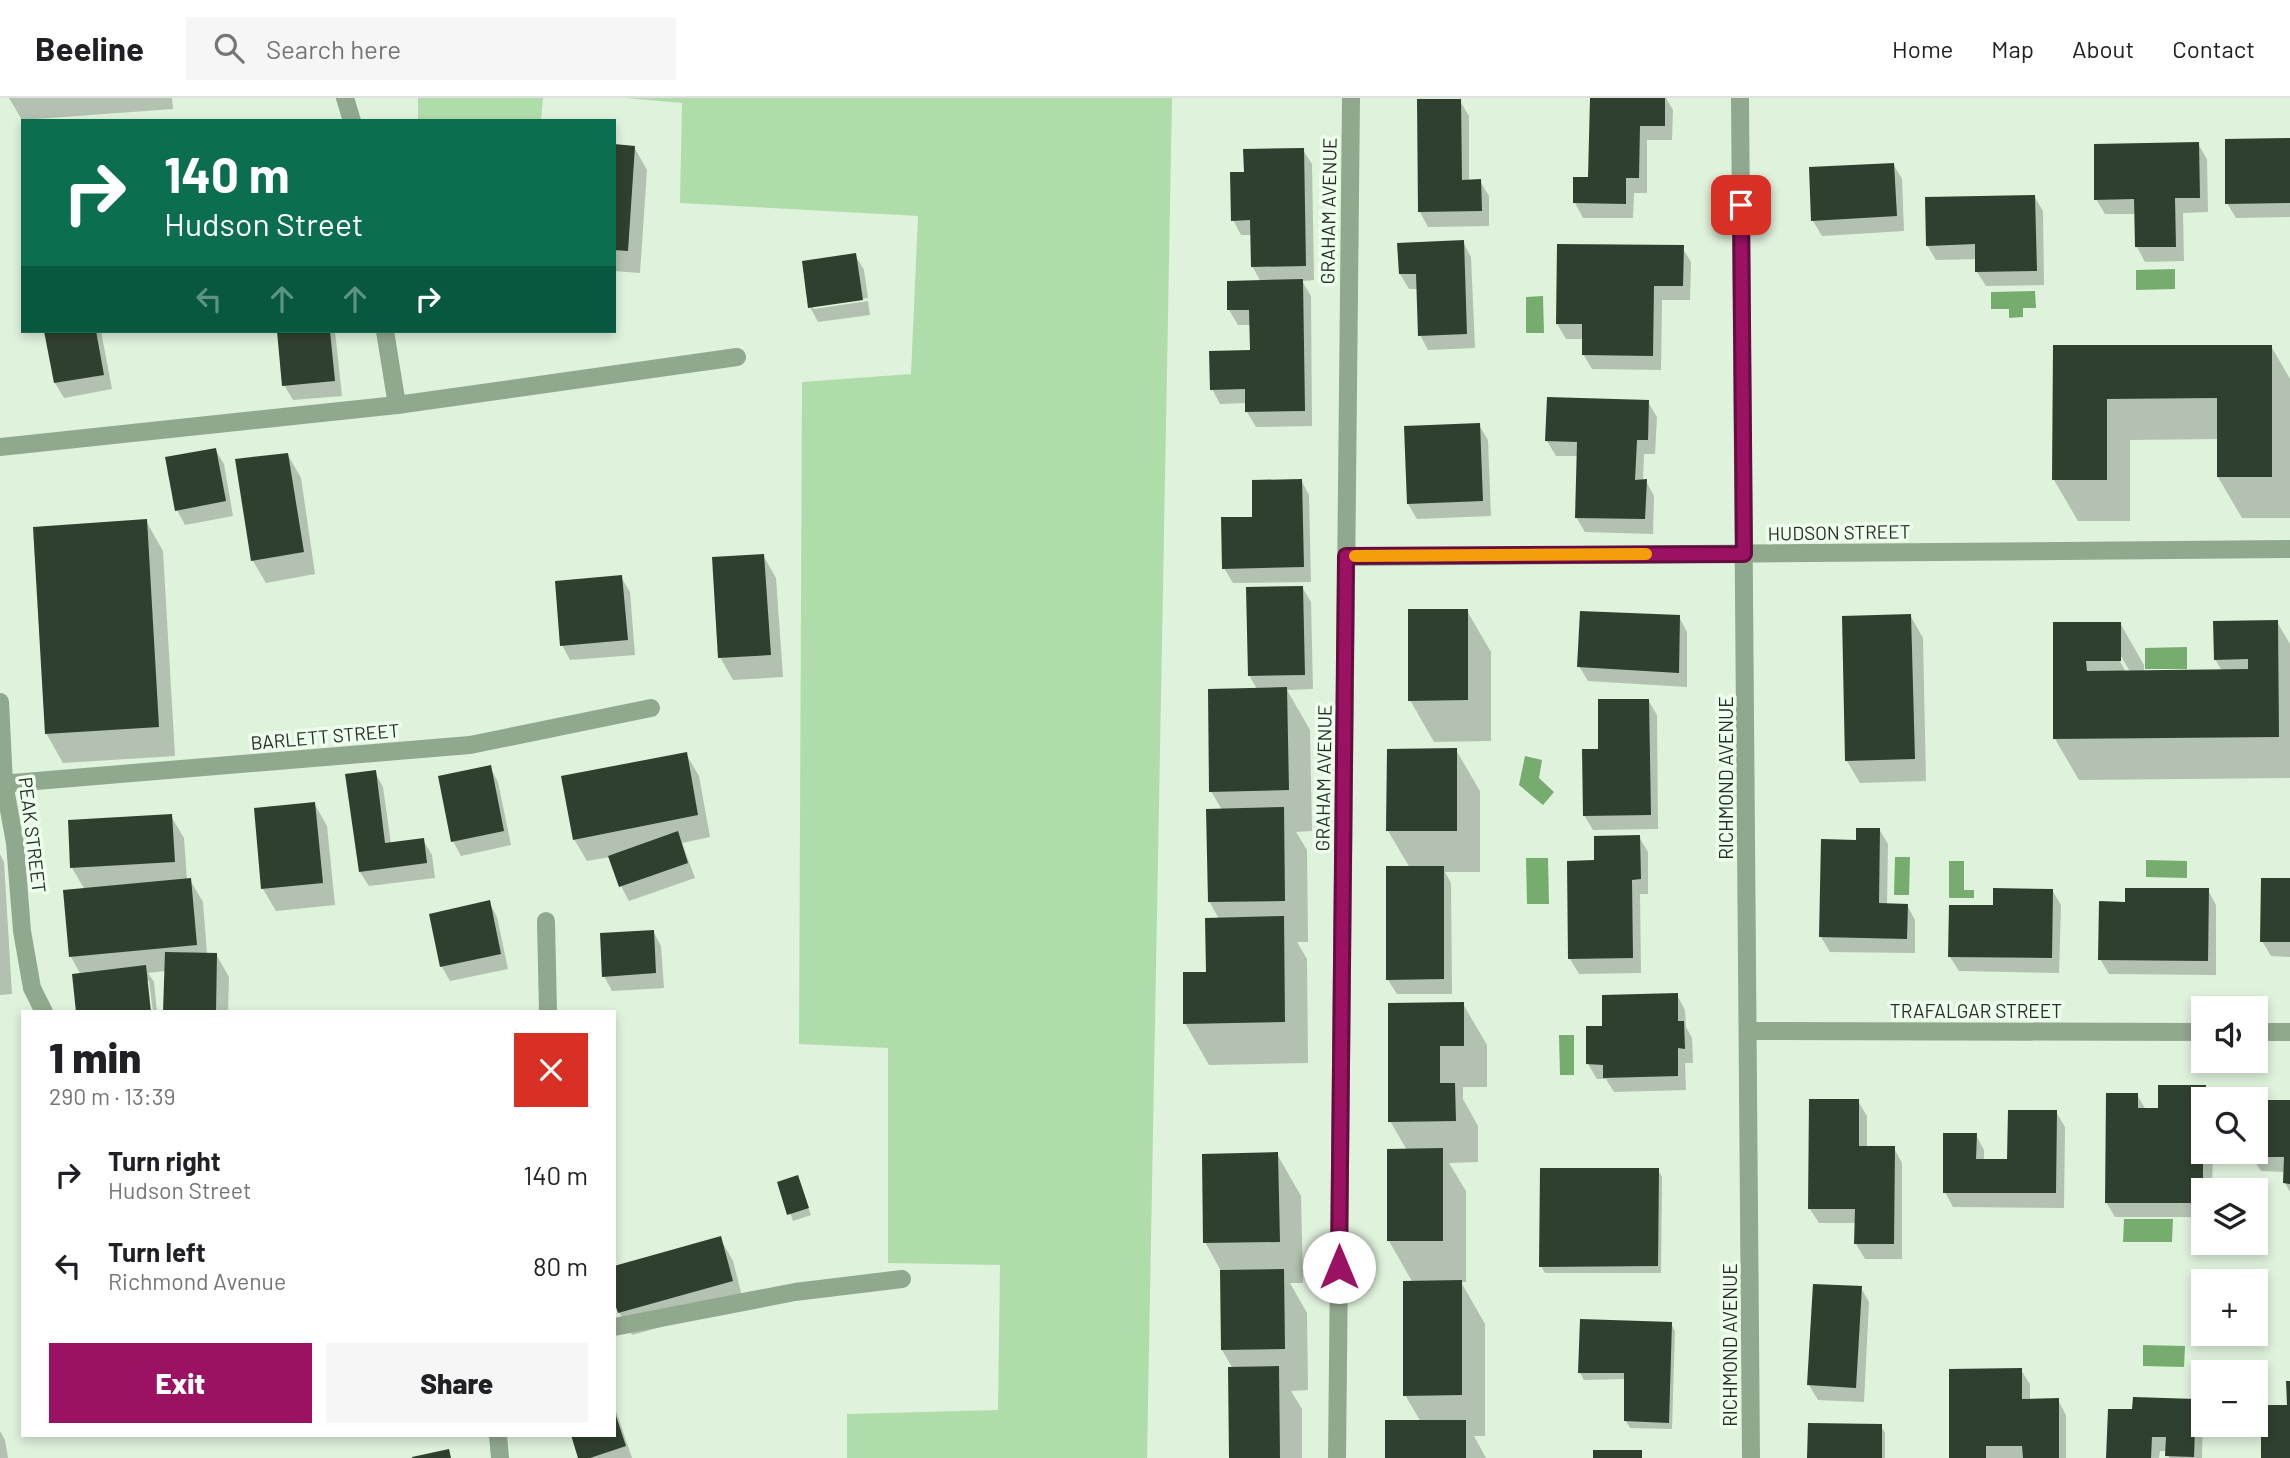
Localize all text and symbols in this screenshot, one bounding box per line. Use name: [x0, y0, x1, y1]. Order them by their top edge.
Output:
search box: [186, 17, 676, 80]
text: Beeline: [35, 28, 144, 68]
icon: search: [210, 29, 248, 67]
text: Search here: [266, 33, 401, 64]
text: Home: [1892, 34, 1953, 63]
text: Map: [1991, 34, 2034, 63]
text: About: [2072, 34, 2134, 63]
text: Contact: [2172, 34, 2255, 63]
street label: GRAHAM AVENUE: [1315, 137, 1341, 285]
text: 140 m: [164, 144, 290, 203]
icon: right: [49, 147, 140, 238]
pin: [1711, 175, 1771, 235]
icon: arrive: [1722, 186, 1760, 224]
text: Hudson Street: [164, 204, 363, 242]
icon: left: [190, 280, 228, 318]
icon: ahead: [263, 280, 301, 318]
icon: ahead: [336, 280, 374, 318]
icon: right: [409, 280, 447, 318]
street label: HUDSON STREET: [1767, 519, 1911, 545]
street label: RICHMOND AVENUE: [1714, 696, 1737, 860]
street label: GRAHAM AVENUE: [1310, 704, 1336, 852]
street label: BARLETT STREET: [250, 718, 400, 754]
street label: PEAK STREET: [14, 776, 52, 894]
map controls: [2191, 996, 2268, 1437]
button: sound: [2191, 996, 2268, 1073]
street label: TRAFALGAR STREET: [1890, 999, 2062, 1022]
text: 1 min: [49, 1031, 141, 1081]
button: close: [514, 1033, 588, 1107]
text: 290 m · 13:39: [49, 1082, 175, 1110]
button: search: [2191, 1087, 2268, 1164]
text: Turn right: [108, 1145, 221, 1176]
icon: right: [49, 1156, 87, 1194]
text: 140 m: [523, 1159, 588, 1190]
text: Hudson Street: [108, 1176, 251, 1204]
button: layers: [2191, 1178, 2268, 1255]
position arrow: [1302, 1230, 1376, 1304]
text: Turn left: [108, 1236, 206, 1267]
icon: left: [49, 1247, 87, 1285]
text: 80 m: [533, 1250, 588, 1281]
street label: RICHMOND AVENUE: [1718, 1263, 1741, 1427]
text: Richmond Avenue: [108, 1267, 286, 1295]
button: +: [2191, 1269, 2268, 1346]
button: Exit: [49, 1343, 312, 1423]
button: Share: [326, 1343, 588, 1423]
button: −: [2191, 1360, 2268, 1437]

